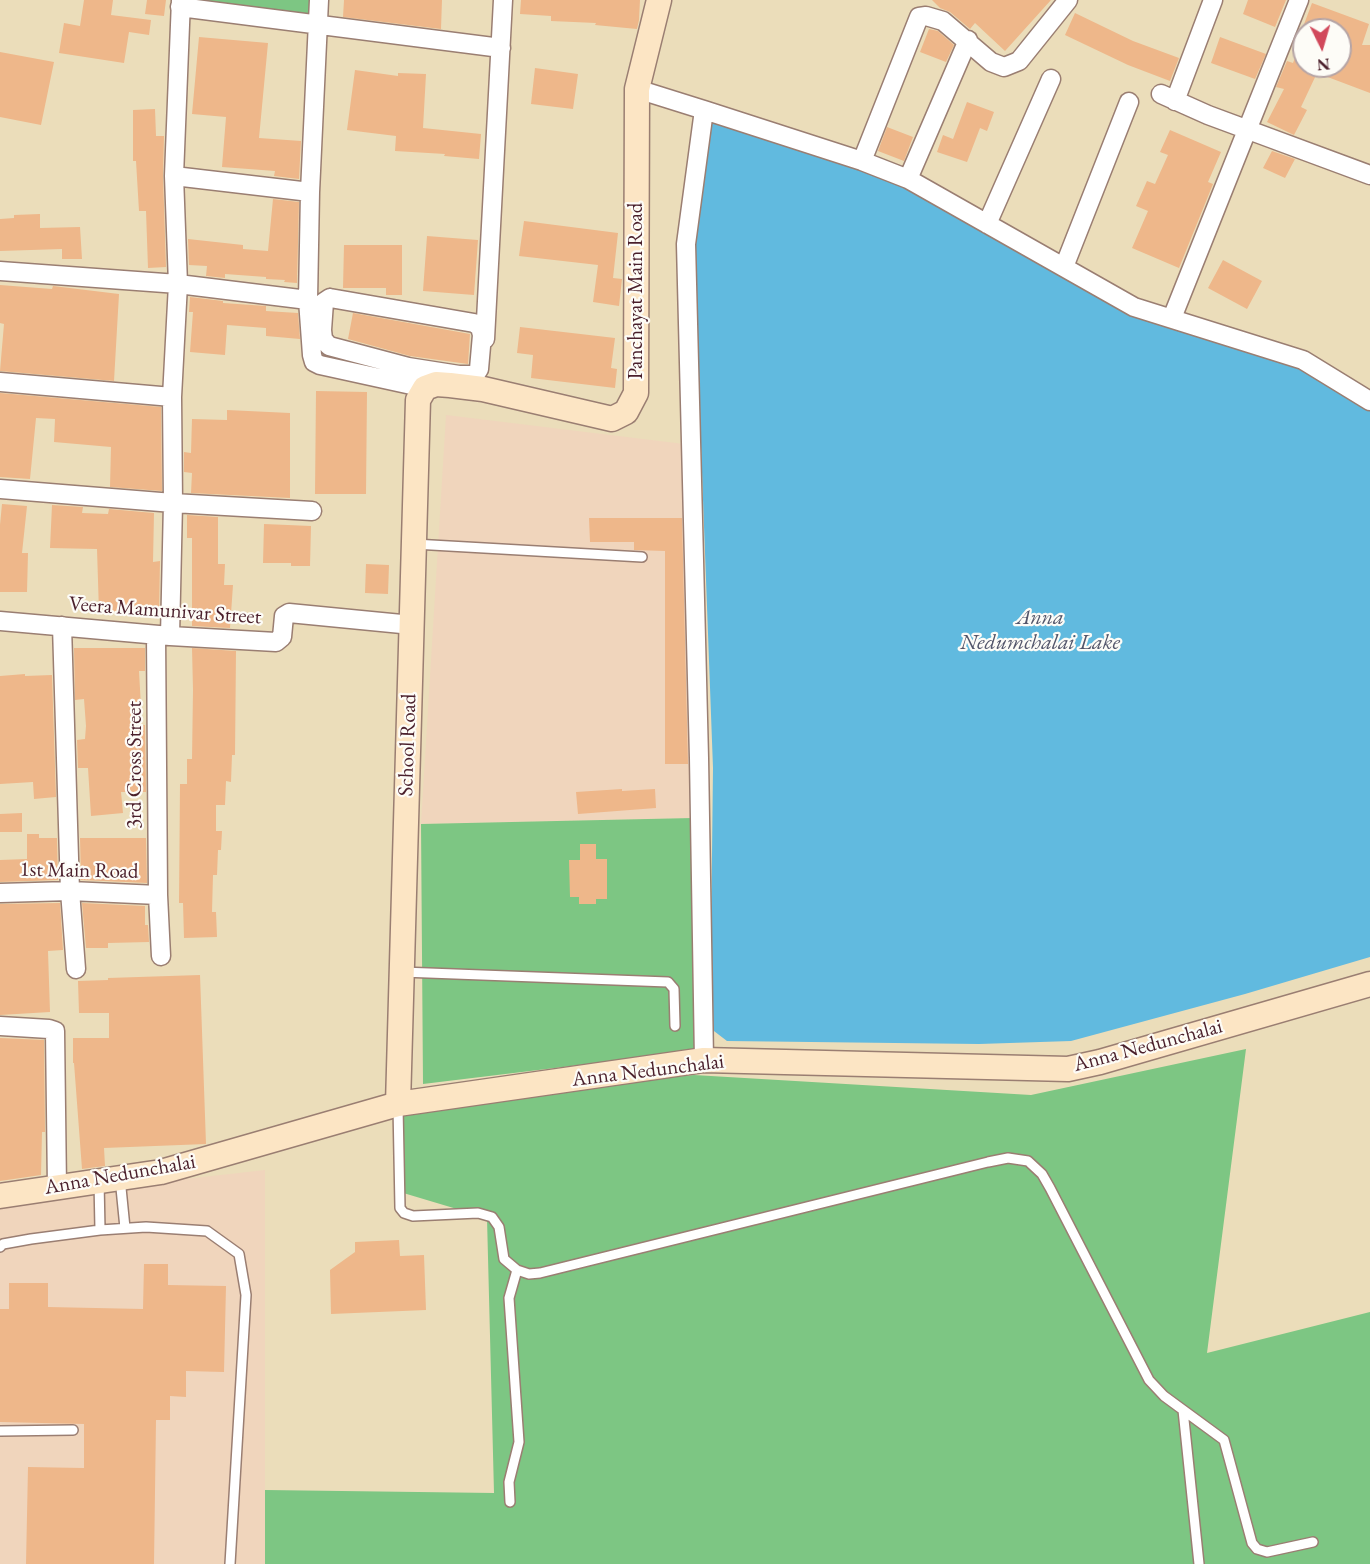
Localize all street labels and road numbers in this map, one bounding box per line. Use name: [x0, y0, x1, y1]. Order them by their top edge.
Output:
street label: Panchayat Main Road: [623, 203, 649, 379]
street label: Veera Mamunivar Street: [68, 592, 262, 630]
street label: School Road: [394, 693, 422, 797]
street label: 3rd Cross Street: [122, 701, 148, 829]
street label: 1st Main Road: [19, 857, 139, 885]
street label: Anna Nedunchalai: [1071, 1014, 1225, 1078]
street label: Anna Nedunchalai: [571, 1049, 725, 1093]
street label: Anna Nedunchalai: [42, 1149, 198, 1201]

